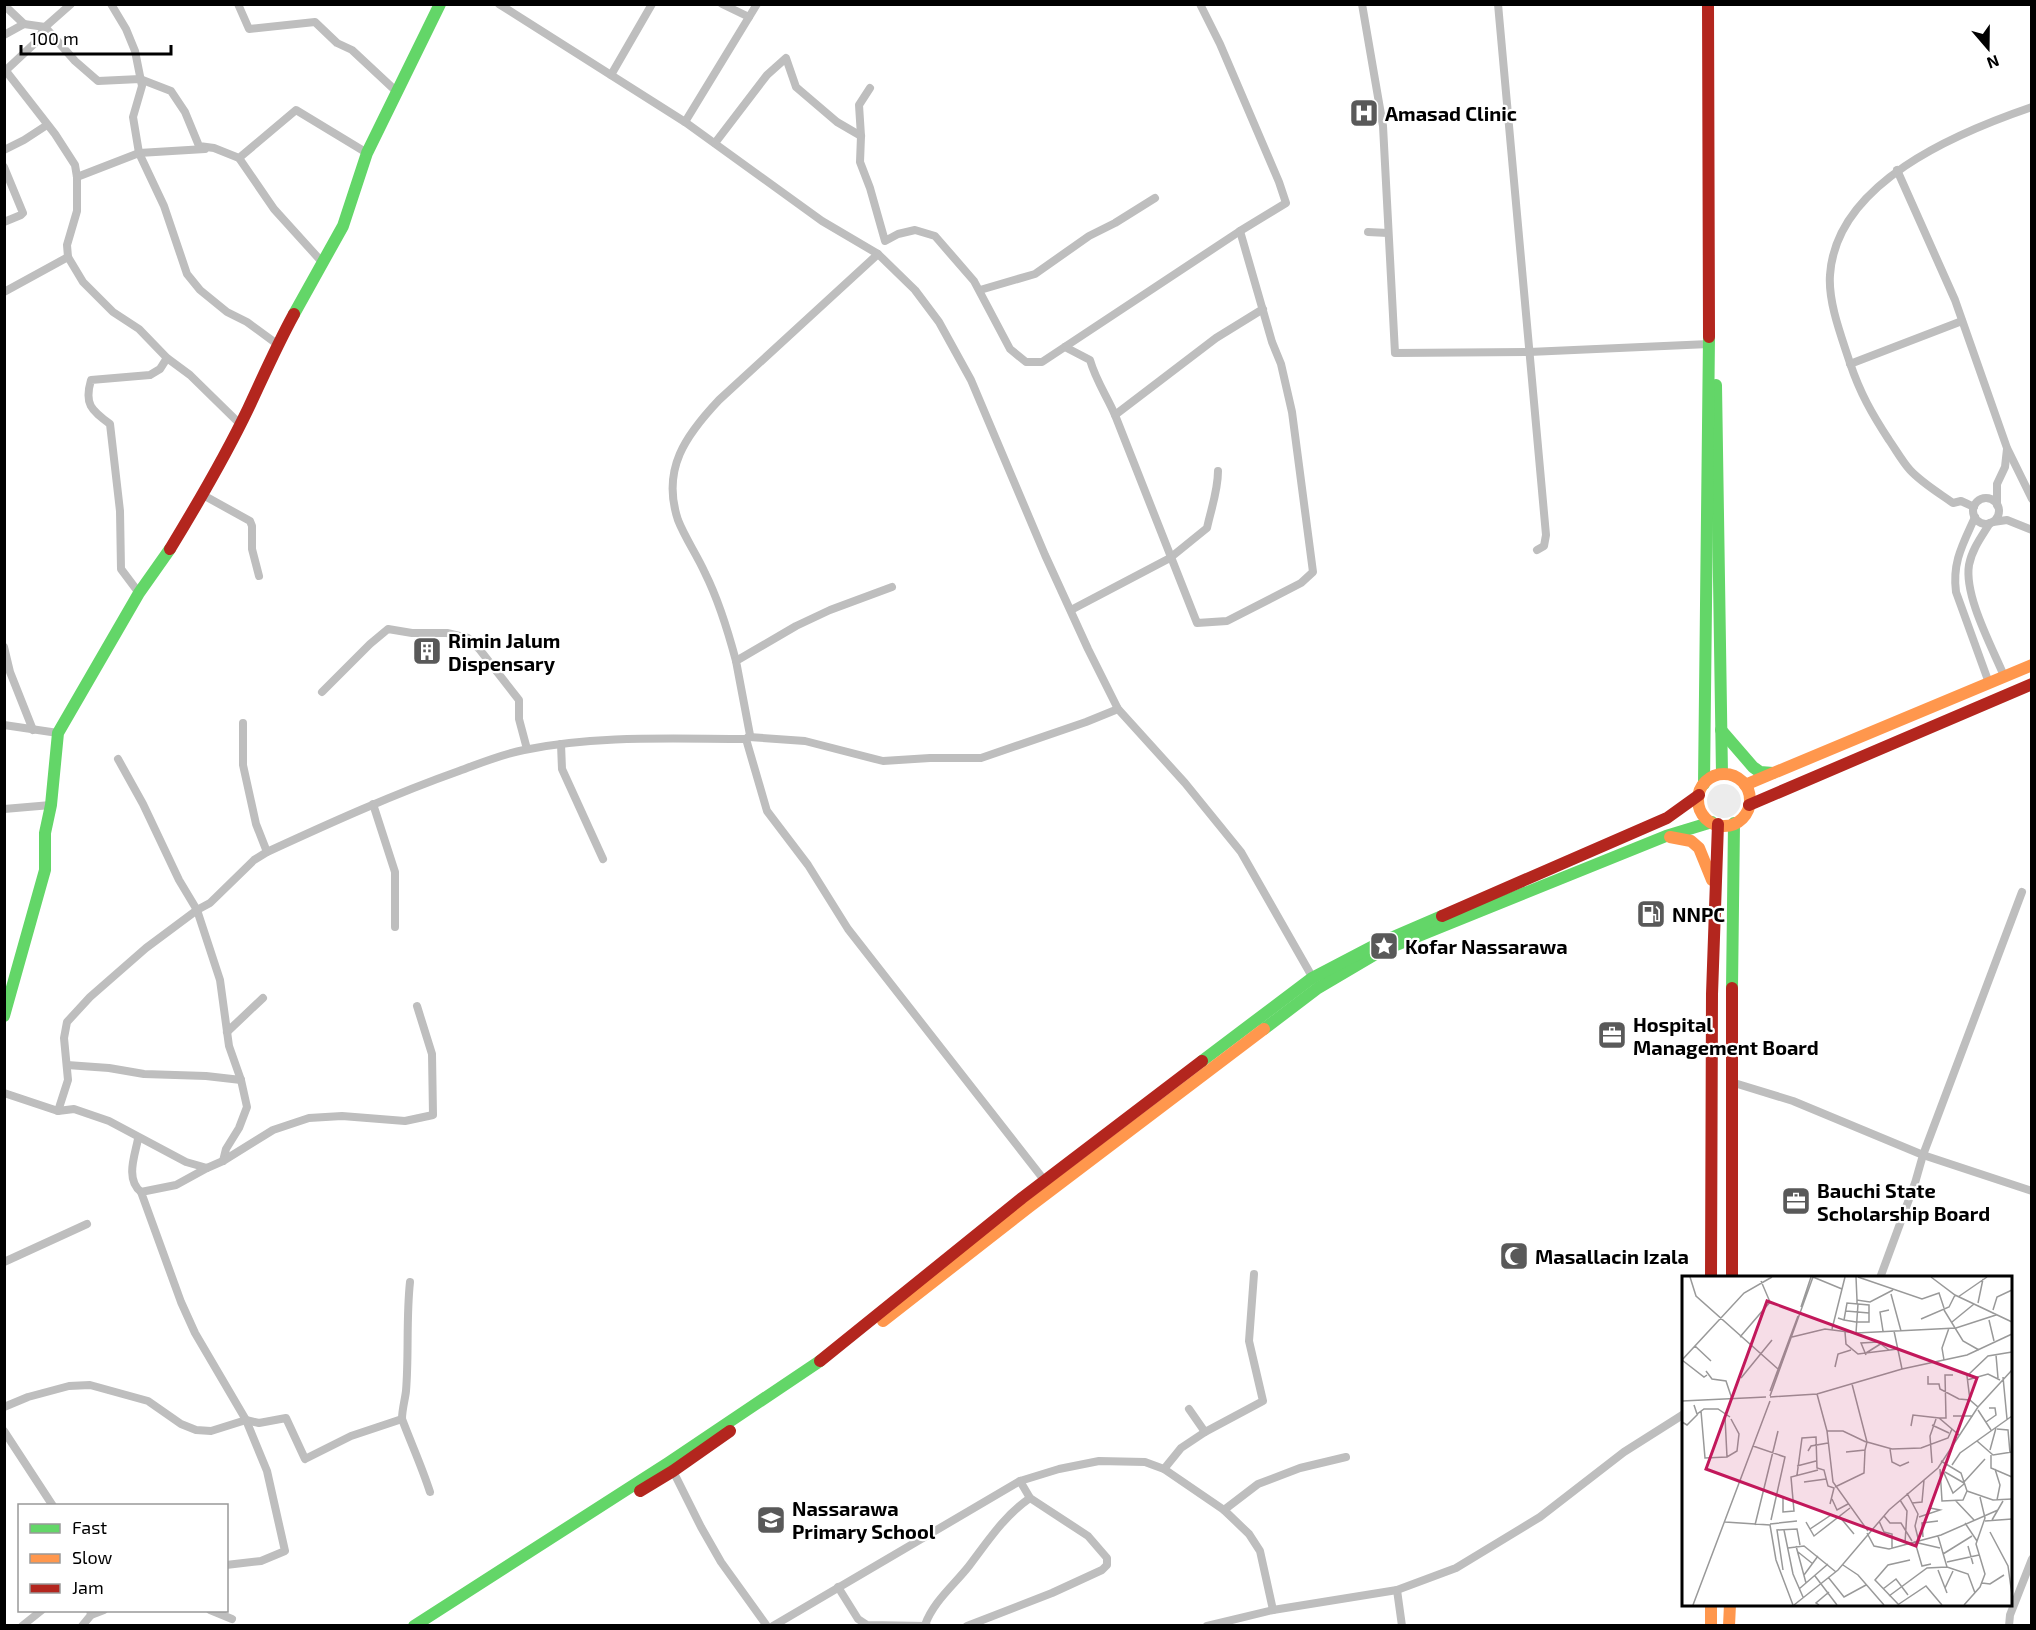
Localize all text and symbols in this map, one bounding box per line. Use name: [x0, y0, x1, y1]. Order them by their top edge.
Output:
scale bar: [21, 18, 171, 56]
north arrow: [1958, 18, 2018, 78]
text: 100 m: [30, 27, 79, 49]
text: N: [1985, 52, 2002, 73]
hospital icon: Amasad Clinic: [1348, 97, 1380, 129]
place label: Amasad Clinic: [1385, 101, 1517, 125]
place label: Rimin Jalum Dispensary: [448, 628, 560, 676]
building icon: Rimin Jalum Dispensary: [411, 635, 443, 667]
fuel station icon: NNPC: [1635, 898, 1667, 930]
place label: NNPC: [1672, 902, 1725, 926]
place icon: Kofar Nassarawa: [1368, 930, 1400, 962]
place label: Kofar Nassarawa: [1405, 934, 1568, 958]
place label: Hospital Management Board: [1633, 1012, 1819, 1059]
office icon: Hospital Management Board: [1596, 1019, 1628, 1051]
place label: Bauchi State Scholarship Board: [1817, 1178, 1990, 1225]
office icon: Bauchi State Scholarship Board: [1780, 1185, 1812, 1217]
mosque icon: Masallacin Izala: [1498, 1240, 1530, 1272]
place label: Masallacin Izala: [1535, 1244, 1689, 1268]
inset map: [1682, 1276, 2012, 1606]
place label: Nassarawa Primary School: [792, 1496, 936, 1544]
legend: [18, 1504, 228, 1612]
school or university icon: Nassarawa Primary School: [755, 1504, 787, 1536]
text: Fast: [72, 1516, 107, 1538]
text: Slow: [72, 1546, 113, 1568]
text: Jam: [72, 1576, 104, 1598]

